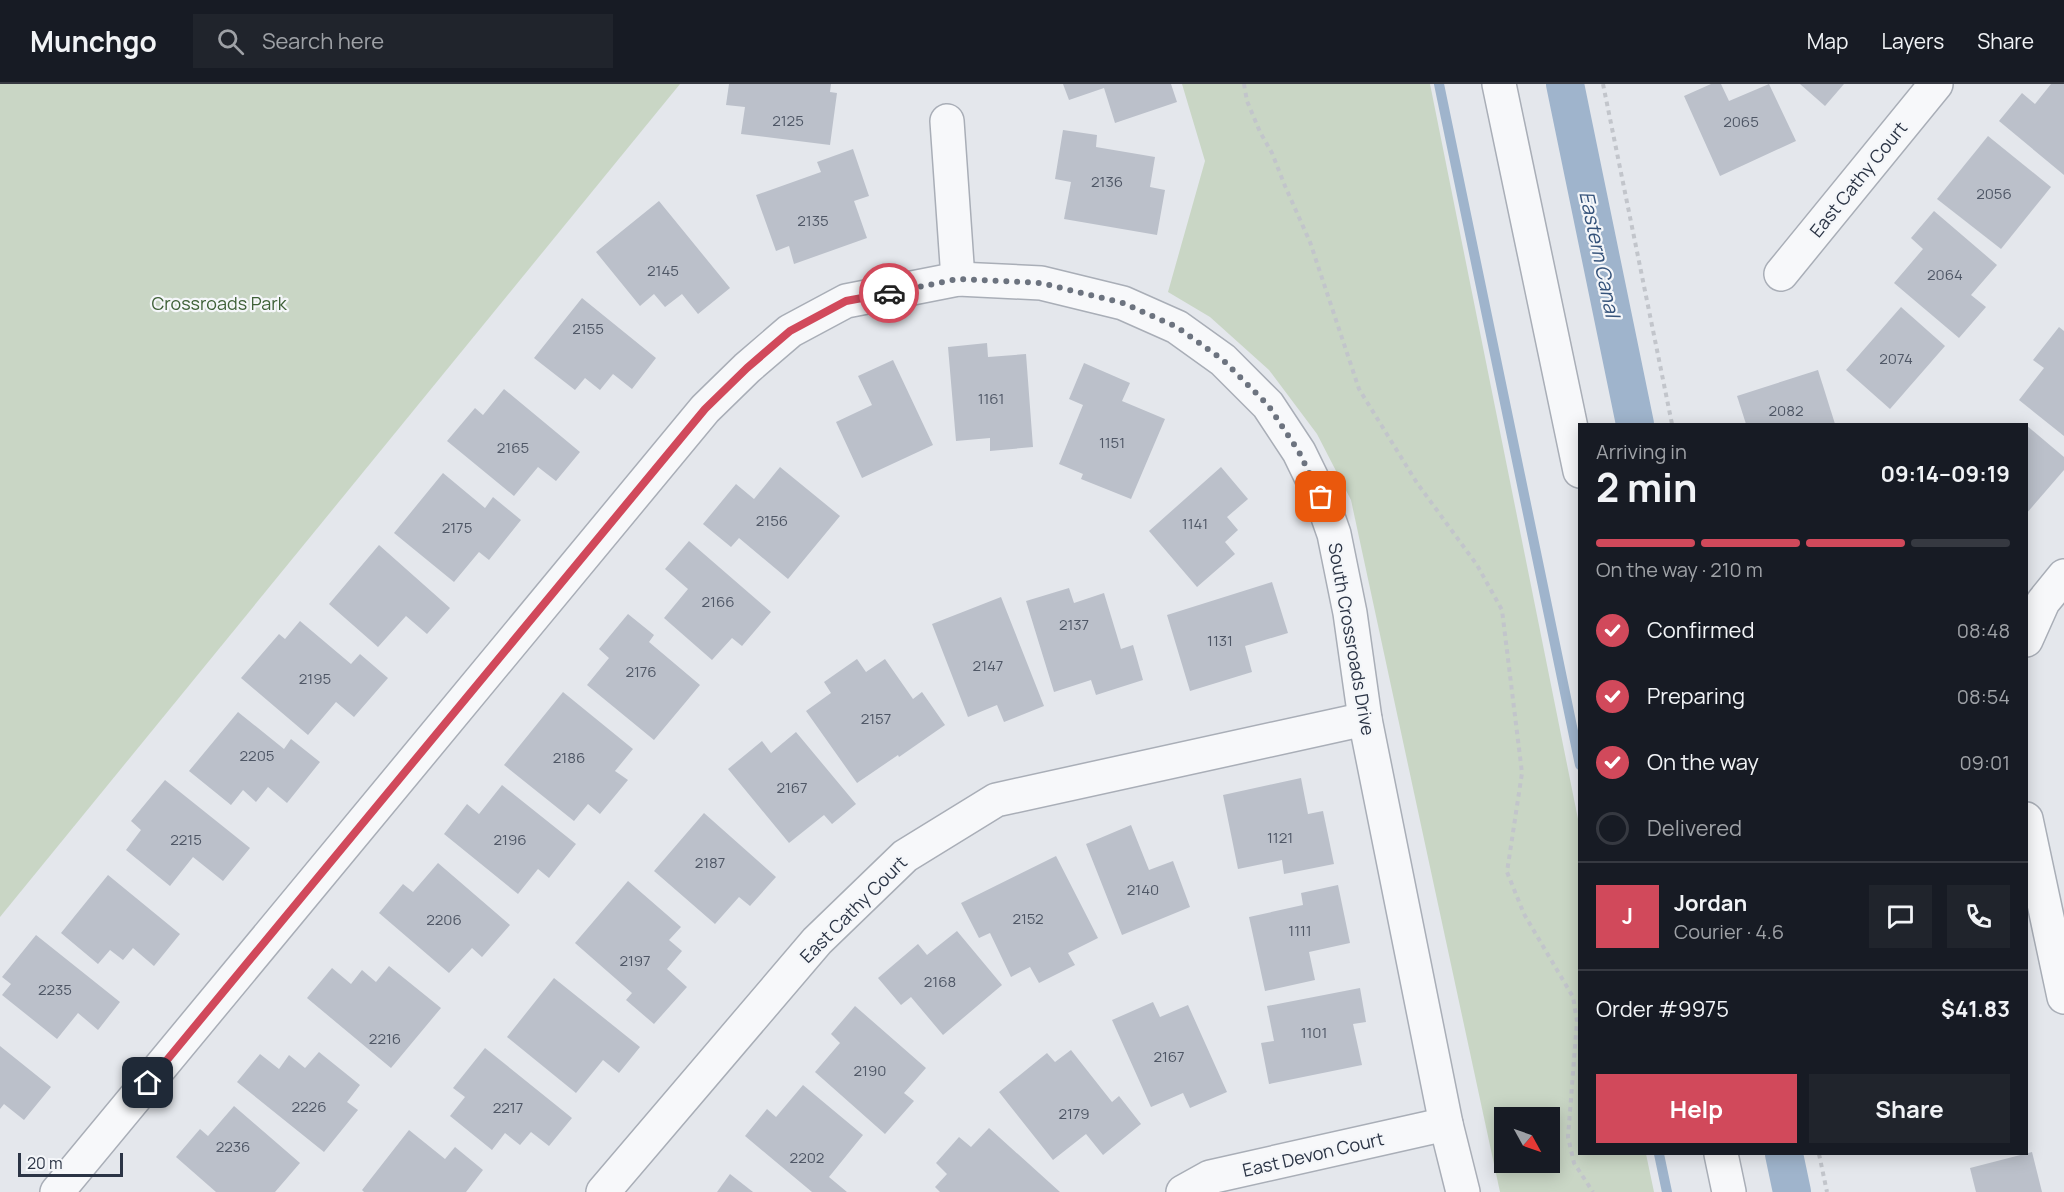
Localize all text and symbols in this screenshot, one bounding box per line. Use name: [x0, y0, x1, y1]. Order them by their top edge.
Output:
search box: [193, 14, 613, 68]
text: Munchgo: [30, 22, 157, 60]
icon: search: [214, 25, 247, 58]
text: Search here: [262, 26, 384, 56]
text: Map: [1807, 27, 1848, 55]
text: Layers: [1881, 27, 1944, 55]
text: Share: [1977, 27, 2034, 55]
house number: 2125: [772, 110, 804, 131]
house number: 2065: [1723, 111, 1759, 132]
street label: East Cathy Court: [1804, 116, 1912, 242]
house number: 2136: [1091, 171, 1123, 192]
house number: 2056: [1976, 183, 2012, 204]
water label: Eastern Canal: [1573, 188, 1627, 322]
house number: 2135: [797, 210, 829, 231]
house number: 2145: [647, 260, 679, 281]
courier: [859, 263, 919, 323]
house number: 2064: [1927, 264, 1963, 285]
icon: car: [873, 277, 906, 310]
park label: Crossroads Park: [151, 291, 288, 315]
house number: 2155: [572, 318, 604, 339]
house number: 2074: [1879, 348, 1913, 369]
house number: 1161: [978, 388, 1004, 409]
house number: 2082: [1769, 400, 1803, 421]
house number: 1151: [1099, 432, 1125, 453]
house number: 2165: [497, 437, 529, 458]
text: Arriving in: [1596, 438, 1687, 465]
text: 09:14–09:19: [1880, 459, 2010, 489]
text: 2 min: [1596, 460, 1697, 514]
pin: [1295, 471, 1346, 522]
icon: bag: [1304, 480, 1337, 513]
house number: 2156: [756, 510, 788, 531]
house number: 1141: [1182, 513, 1208, 534]
house number: 2175: [442, 517, 472, 538]
street label: South Crossroads Drive: [1323, 541, 1381, 737]
text: On the way · 210 m: [1596, 556, 1763, 583]
house number: 2166: [701, 591, 735, 612]
house number: 2137: [1059, 614, 1089, 635]
icon: check: [1596, 614, 1629, 647]
text: Confirmed: [1647, 615, 1755, 645]
text: 08:48: [1957, 617, 2010, 644]
house number: 1131: [1207, 630, 1233, 651]
house number: 2147: [973, 655, 1003, 676]
house number: 2176: [625, 661, 657, 682]
house number: 2195: [299, 668, 331, 689]
icon: check: [1596, 680, 1629, 713]
text: Preparing: [1647, 681, 1745, 711]
text: 08:54: [1957, 683, 2010, 710]
house number: 2157: [861, 708, 891, 729]
house number: 2205: [240, 745, 274, 766]
icon: check: [1596, 746, 1629, 779]
house number: 2186: [553, 747, 585, 768]
text: On the way: [1647, 747, 1759, 777]
text: 09:01: [1959, 749, 2010, 776]
house number: 2167: [776, 777, 808, 798]
text: Delivered: [1647, 813, 1742, 843]
house number: 1121: [1267, 827, 1293, 848]
house number: 2215: [170, 829, 202, 850]
house number: 2196: [493, 829, 527, 850]
street label: East Cathy Court: [794, 850, 912, 968]
house number: 2187: [695, 852, 725, 873]
house number: 2140: [1127, 879, 1159, 900]
button: chat: [1869, 885, 1932, 948]
button: phone: [1947, 885, 2010, 948]
text: Jordan: [1674, 888, 1747, 918]
text: J: [1622, 901, 1633, 931]
house number: 2152: [1012, 908, 1044, 929]
house number: 2206: [426, 909, 462, 930]
text: Courier · 4.6: [1674, 918, 1784, 945]
house number: 1111: [1288, 920, 1312, 941]
house number: 2197: [619, 950, 651, 971]
house number: 2168: [924, 971, 956, 992]
house number: 2235: [38, 979, 72, 1000]
text: Order #9975: [1596, 994, 1729, 1024]
text: $41.83: [1941, 994, 2010, 1024]
house number: 1101: [1301, 1022, 1327, 1043]
house number: 2216: [369, 1028, 401, 1049]
house number: 2167: [1153, 1046, 1185, 1067]
pin: [122, 1057, 173, 1108]
house number: 2190: [854, 1060, 886, 1081]
icon: home: [131, 1066, 164, 1099]
button: Help: [1596, 1074, 1797, 1143]
button: Share: [1809, 1074, 2010, 1143]
house number: 2226: [292, 1096, 326, 1117]
house number: 2217: [493, 1097, 523, 1118]
house number: 2179: [1058, 1103, 1090, 1124]
north arrow: [1494, 1107, 1560, 1173]
map controls: [1494, 1107, 1560, 1173]
street label: East Devon Court: [1240, 1126, 1386, 1182]
house number: 2236: [216, 1136, 250, 1157]
house number: 2202: [790, 1147, 824, 1168]
scale bar: [18, 1150, 123, 1178]
text: 20 m: [27, 1152, 63, 1174]

